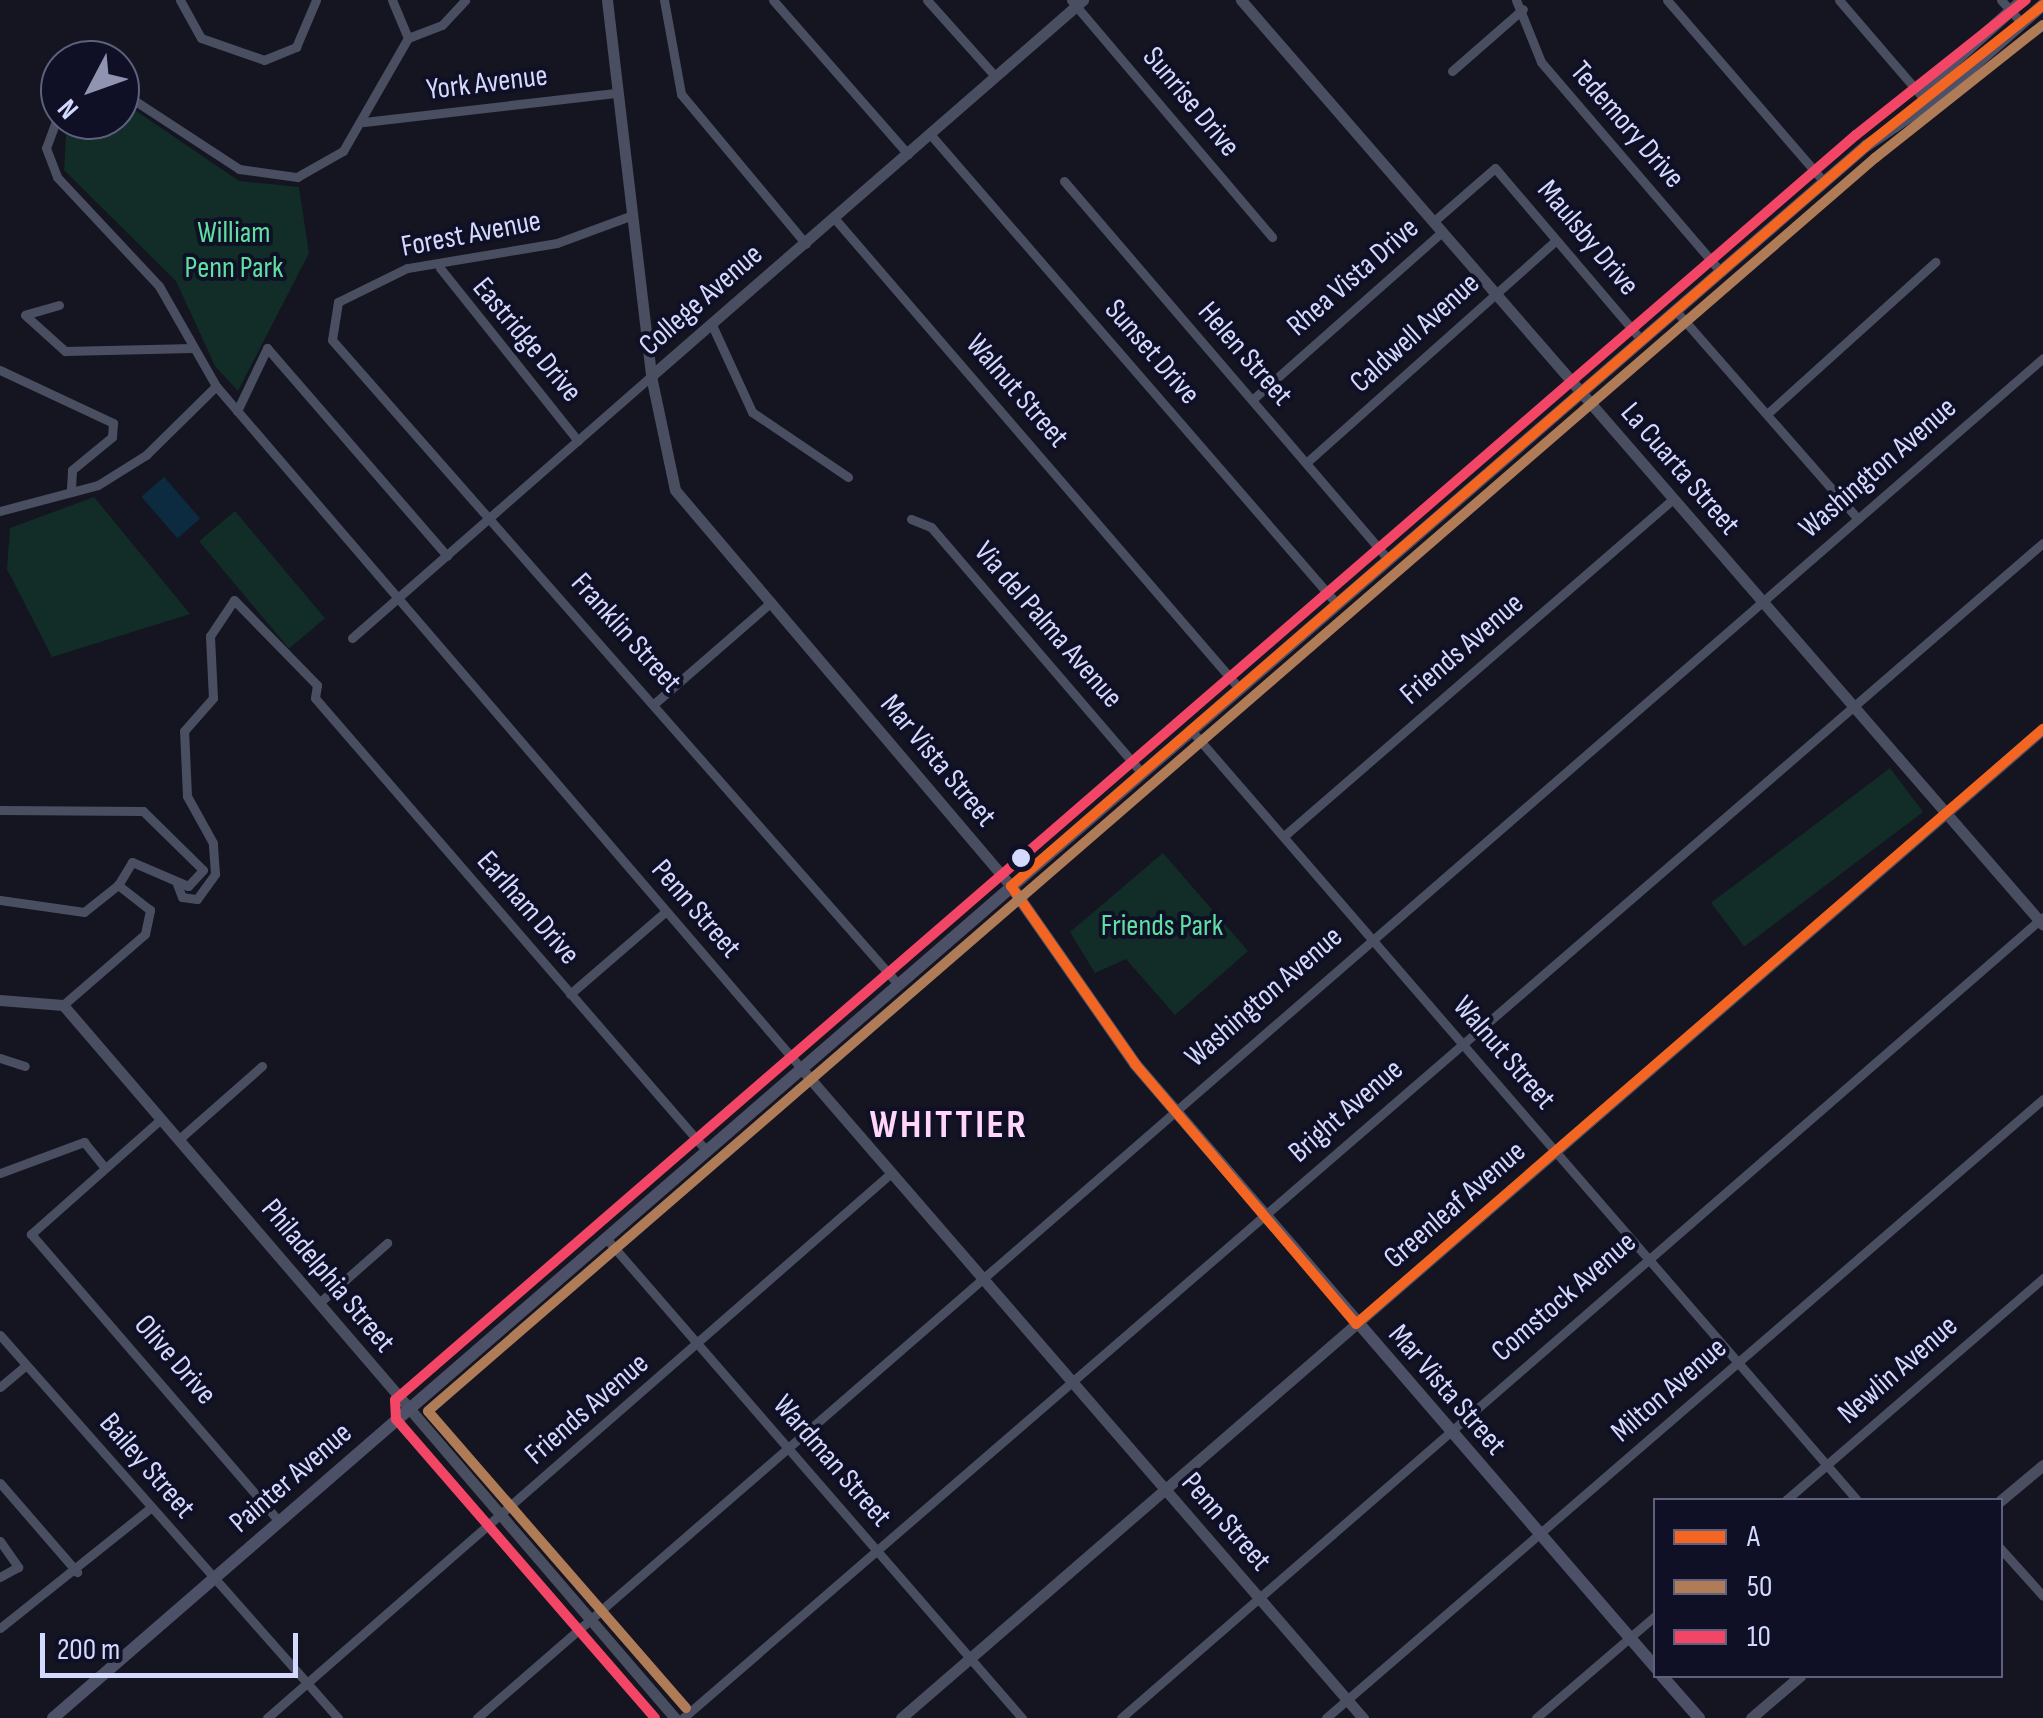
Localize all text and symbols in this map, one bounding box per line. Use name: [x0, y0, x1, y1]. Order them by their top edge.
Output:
north arrow: [40, 40, 140, 140]
street label: Sunrise Drive: [1135, 40, 1247, 164]
street label: Tedemory Drive: [1562, 54, 1692, 196]
street label: York Avenue: [424, 58, 550, 108]
text: N: [51, 92, 86, 125]
street label: Maulsby Drive: [1529, 173, 1647, 303]
street label: Forest Avenue: [398, 203, 544, 265]
street label: Rhea Vista Drive: [1280, 210, 1426, 344]
park label: William Penn Park: [184, 215, 284, 286]
street label: College Avenue: [632, 237, 770, 363]
street label: Caldwell Avenue: [1343, 266, 1487, 400]
street label: Eastridge Drive: [465, 271, 589, 409]
street label: Sunset Drive: [1097, 292, 1207, 412]
street label: Helen Street: [1190, 295, 1300, 413]
street label: Walnut Street: [958, 327, 1076, 455]
street label: Washington Avenue: [1792, 390, 1964, 546]
street label: La Cuarta Street: [1613, 395, 1747, 543]
street label: Via del Palma Avenue: [966, 534, 1130, 716]
street label: Franklin Street: [563, 566, 689, 700]
street label: Friends Avenue: [1393, 586, 1531, 712]
street label: Mar Vista Street: [872, 688, 1004, 834]
street label: Earlham Drive: [469, 844, 587, 972]
unlabelled marker: [1011, 848, 1031, 868]
street label: Penn Street: [644, 852, 748, 966]
park label: Friends Park: [1101, 908, 1223, 944]
street label: Washington Avenue: [1178, 919, 1350, 1075]
street label: Walnut Street: [1445, 989, 1563, 1117]
street label: Bright Avenue: [1281, 1052, 1411, 1170]
district label: WHITTIER: [869, 1101, 1029, 1149]
street label: Greenleaf Avenue: [1377, 1134, 1533, 1276]
street label: Philadelphia Street: [254, 1192, 402, 1360]
street label: Comstock Avenue: [1484, 1224, 1644, 1370]
street label: Olive Drive: [126, 1308, 224, 1412]
street label: Newlin Avenue: [1831, 1308, 1965, 1432]
street label: Mar Vista Street: [1381, 1317, 1513, 1463]
street label: Milton Avenue: [1604, 1330, 1734, 1450]
street label: Friends Avenue: [518, 1346, 656, 1472]
street label: Wardman Street: [765, 1388, 899, 1534]
street label: Bailey Street: [92, 1406, 202, 1526]
street label: Painter Avenue: [223, 1415, 359, 1541]
street label: Penn Street: [1174, 1465, 1278, 1579]
legend: [1653, 1498, 2003, 1678]
text: A: [1747, 1519, 1760, 1555]
text: 50: [1747, 1569, 1772, 1605]
scale bar: [45, 1613, 302, 1675]
text: 10: [1747, 1619, 1771, 1655]
text: 200 m: [57, 1632, 120, 1668]

